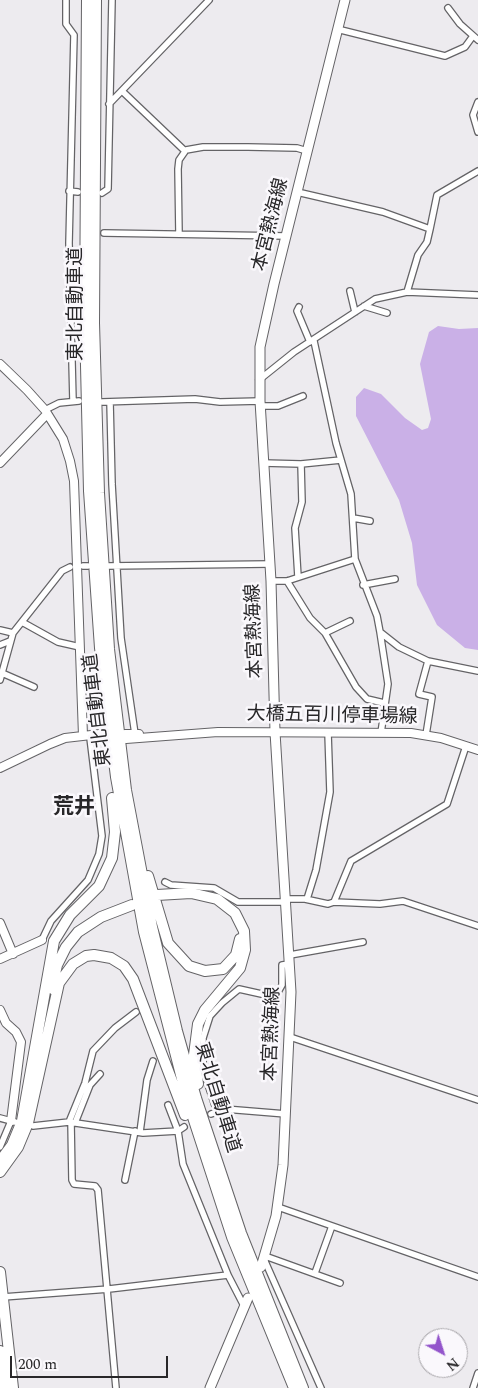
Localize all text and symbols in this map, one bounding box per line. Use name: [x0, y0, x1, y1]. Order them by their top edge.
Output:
street label: 本宮熱海線: [249, 176, 295, 274]
street label: 東北自動車道: [66, 247, 88, 361]
street label: 本宮熱海線: [243, 583, 269, 679]
street label: 東北自動車道: [81, 652, 117, 768]
street label: 大橋五百川停車場線: [246, 704, 418, 730]
district label: 荒井: [53, 796, 95, 822]
street label: 本宮熱海線: [260, 986, 286, 1082]
street label: 東北自動車道: [188, 1040, 244, 1156]
north arrow: [418, 1328, 468, 1378]
scale bar: [12, 1346, 170, 1378]
text: N: [441, 1352, 463, 1376]
text: 200 m: [18, 1353, 57, 1376]

